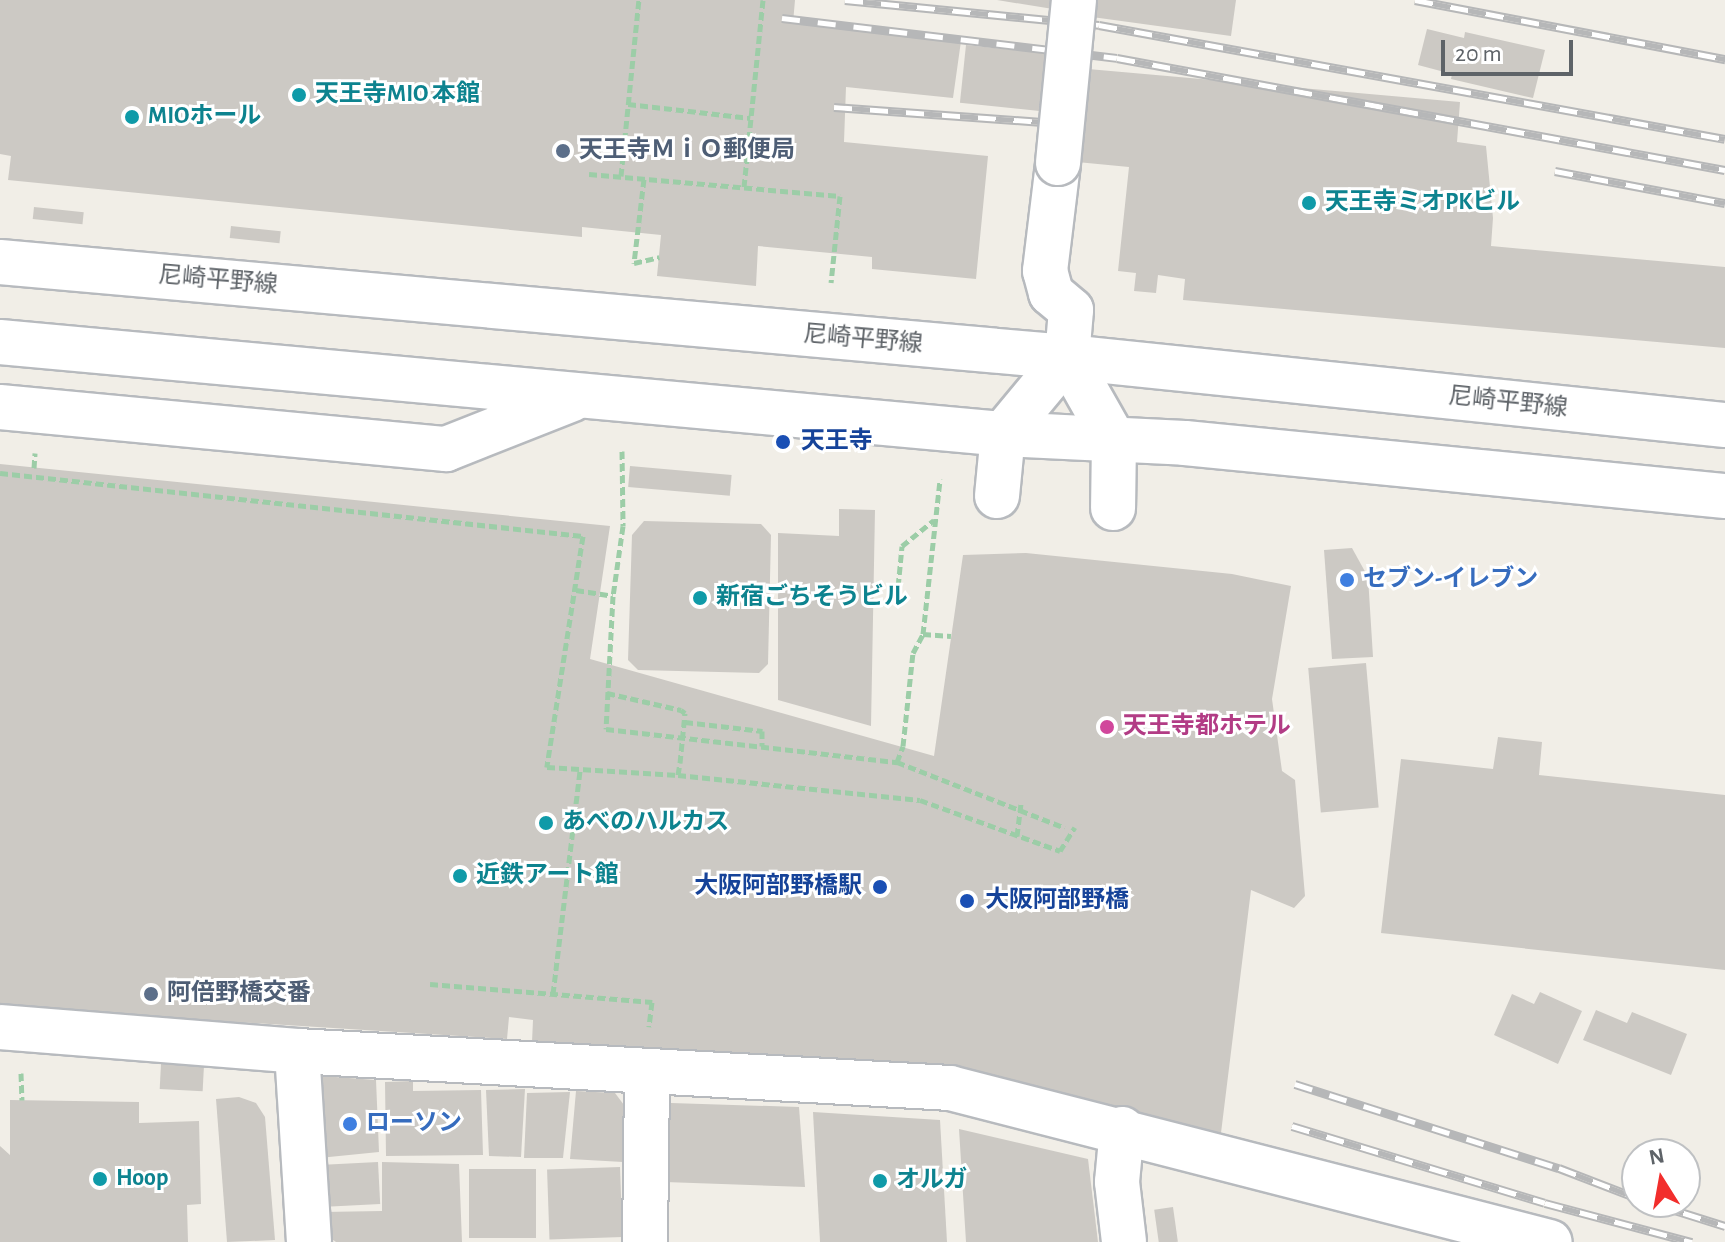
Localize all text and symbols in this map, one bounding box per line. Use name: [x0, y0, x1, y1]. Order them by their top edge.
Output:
scale bar: [1445, 24, 1577, 74]
text: 20 m: [1455, 42, 1502, 66]
place label: 天王寺MIO 本館: [315, 81, 480, 109]
marker: 天王寺MIO 本館: [290, 86, 308, 104]
place label: MIOホール: [148, 103, 261, 131]
marker: MIOホール: [123, 108, 141, 126]
place label: 天王寺ＭｉＯ郵便局: [579, 137, 795, 165]
marker: 天王寺ＭｉＯ郵便局: [554, 142, 572, 160]
place label: 天王寺ミオPKビル: [1325, 189, 1520, 217]
marker: 天王寺ミオPKビル: [1300, 194, 1318, 212]
street label: 尼崎平野線: [157, 261, 279, 301]
street label: 尼崎平野線: [802, 320, 924, 360]
street label: 尼崎平野線: [1447, 382, 1569, 424]
place label: 天王寺: [801, 428, 873, 456]
marker: 天王寺: [772, 431, 794, 453]
place label: セブン-イレブン: [1363, 566, 1538, 594]
marker: セブン-イレブン: [1338, 571, 1356, 589]
place label: 新宿ごちそうビル: [716, 584, 908, 612]
marker: 新宿ごちそうビル: [691, 589, 709, 607]
place label: 天王寺都ホテル: [1123, 713, 1291, 741]
marker: 天王寺都ホテル: [1098, 718, 1116, 736]
place label: あべのハルカス: [562, 809, 730, 837]
marker: あべのハルカス: [537, 814, 555, 832]
place label: 近鉄アート館: [476, 862, 619, 890]
marker: 近鉄アート館: [451, 867, 469, 885]
place label: 大阪阿部野橋駅: [694, 873, 862, 901]
marker: 大阪阿部野橋駅: [869, 876, 891, 898]
place label: 大阪阿部野橋: [985, 887, 1129, 915]
marker: 大阪阿部野橋: [956, 890, 978, 912]
place label: 阿倍野橋交番: [167, 980, 311, 1008]
marker: 阿倍野橋交番: [142, 985, 160, 1003]
place label: ローソン: [366, 1110, 462, 1138]
marker: ローソン: [341, 1115, 359, 1133]
north arrow: [1621, 1138, 1701, 1218]
text: N: [1647, 1144, 1666, 1169]
place label: Hoop: [116, 1165, 168, 1193]
place label: オルガ: [896, 1167, 968, 1195]
marker: Hoop: [91, 1170, 109, 1188]
marker: オルガ: [871, 1172, 889, 1190]

